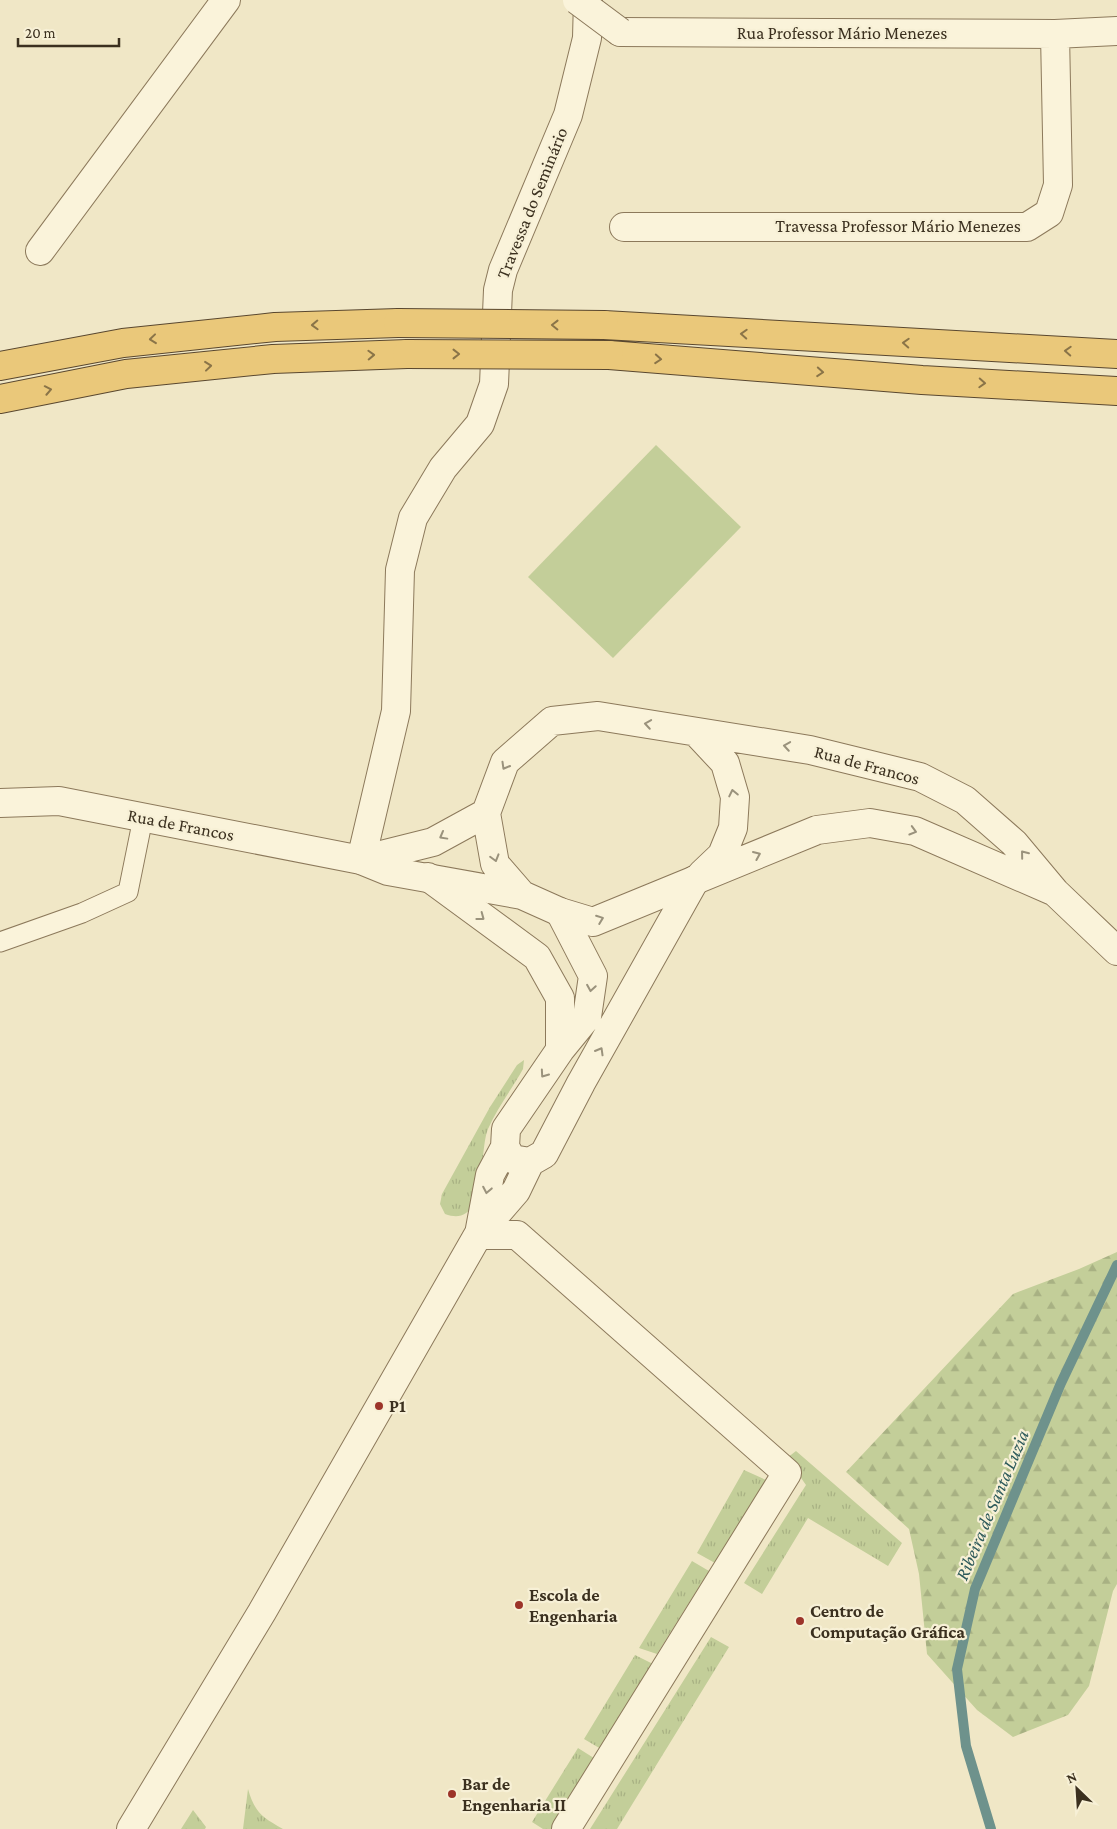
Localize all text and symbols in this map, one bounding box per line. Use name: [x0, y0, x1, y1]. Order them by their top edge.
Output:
scale bar: [18, 15, 119, 47]
street label: Rua Professor Mário Menezes: [737, 23, 947, 43]
text: 20 m: [25, 25, 56, 41]
street label: Travessa do Seminário: [493, 124, 572, 282]
street label: Travessa Professor Mário Menezes: [775, 216, 1021, 236]
one-way arrow: [311, 320, 319, 331]
one-way arrow: [551, 320, 559, 330]
one-way arrow: [740, 328, 748, 339]
one-way arrow: [149, 334, 157, 345]
one-way arrow: [902, 338, 910, 349]
one-way arrow: [1064, 346, 1072, 357]
one-way arrow: [452, 349, 460, 359]
one-way arrow: [367, 350, 375, 361]
one-way arrow: [654, 353, 662, 364]
one-way arrow: [205, 361, 213, 372]
one-way arrow: [816, 366, 824, 377]
one-way arrow: [978, 378, 986, 389]
one-way arrow: [43, 385, 52, 395]
one-way arrow: [644, 720, 652, 730]
street label: Rua de Francos: [812, 741, 922, 789]
one-way arrow: [783, 742, 791, 752]
one-way arrow: [501, 761, 511, 770]
one-way arrow: [728, 788, 739, 797]
street label: Rua de Francos: [126, 805, 236, 845]
one-way arrow: [908, 826, 916, 836]
one-way arrow: [440, 830, 449, 840]
one-way arrow: [752, 850, 761, 861]
one-way arrow: [1020, 851, 1029, 860]
one-way arrow: [489, 854, 500, 862]
one-way arrow: [475, 911, 484, 919]
one-way arrow: [595, 915, 604, 925]
one-way arrow: [587, 984, 597, 992]
one-way arrow: [593, 1047, 603, 1056]
one-way arrow: [541, 1069, 550, 1078]
one-way arrow: [483, 1185, 493, 1194]
place label: P1: [389, 1396, 406, 1416]
marker: P1: [373, 1400, 385, 1412]
water label: Ribeira de Santa Luzia: [951, 1427, 1033, 1583]
place label: Escola de Engenharia: [529, 1585, 618, 1626]
marker: Escola de Engenharia: [513, 1599, 525, 1611]
place label: Centro de Computação Gráfica: [810, 1601, 965, 1642]
marker: Centro de Computação Gráfica: [794, 1615, 806, 1627]
north arrow: [1052, 1764, 1102, 1814]
text: N: [1064, 1768, 1080, 1786]
place label: Bar de Engenharia II: [462, 1774, 566, 1815]
marker: Bar de Engenharia II: [446, 1788, 458, 1800]

